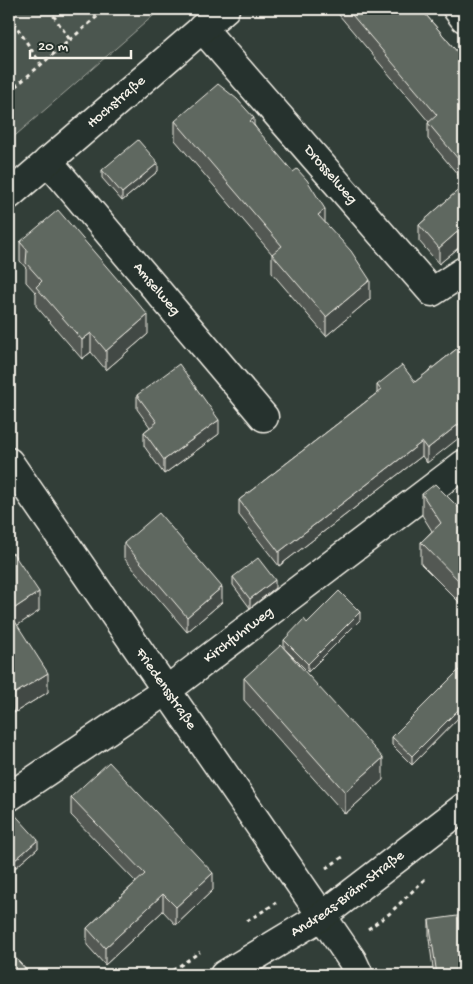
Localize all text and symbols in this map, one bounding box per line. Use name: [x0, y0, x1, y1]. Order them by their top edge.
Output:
scale bar: [30, 28, 131, 60]
text: 20 m: [38, 38, 68, 56]
street label: Hochstraße: [84, 72, 150, 133]
street label: Drosselweg: [299, 141, 361, 208]
street label: Amselweg: [129, 259, 184, 320]
street label: Kirchfuhrweg: [200, 603, 277, 668]
street label: Friedensstraße: [131, 644, 200, 734]
street label: Andreas-Bräm-Straße: [288, 847, 409, 942]

